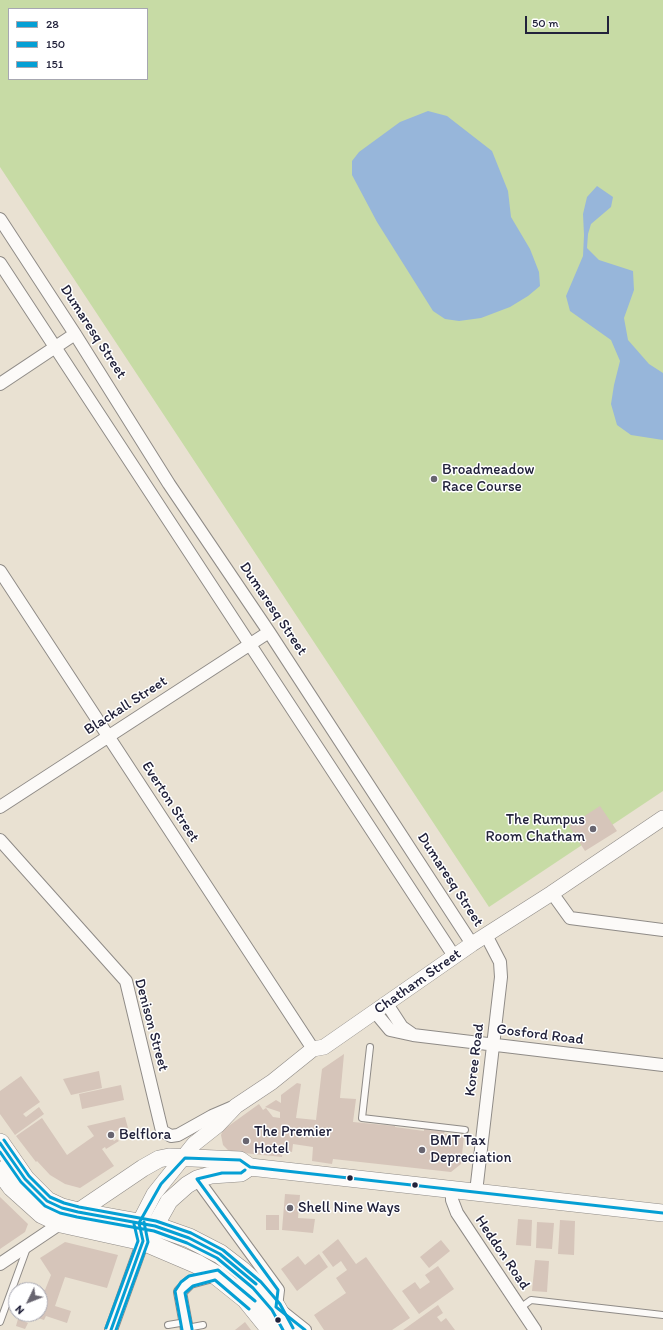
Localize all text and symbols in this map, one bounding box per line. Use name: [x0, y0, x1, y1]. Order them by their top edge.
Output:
legend: [8, 8, 148, 80]
scale bar: [527, 8, 611, 34]
text: 50 m: [532, 16, 558, 30]
text: 28: [46, 17, 59, 31]
text: 150: [46, 37, 65, 51]
text: 151: [46, 57, 63, 71]
street label: Dumaresq Street: [56, 282, 130, 382]
place label: Broadmeadow Race Course: [442, 461, 535, 496]
marker: Broadmeadow Race Course: [429, 474, 439, 484]
street label: Dumaresq Street: [235, 559, 311, 659]
street label: Blackall Street: [81, 673, 171, 739]
street label: Everton Street: [137, 758, 203, 846]
place label: The Rumpus Room Chatham: [486, 811, 585, 846]
marker: The Rumpus Room Chatham: [588, 824, 598, 834]
street label: Dumaresq Street: [413, 830, 487, 930]
street label: Chatham Street: [371, 945, 465, 1019]
street label: Denison Street: [130, 977, 172, 1073]
street label: Gosford Road: [495, 1021, 585, 1049]
street label: Koree Road: [462, 1023, 488, 1097]
place label: The Premier Hotel: [254, 1123, 332, 1158]
place label: Belflora: [119, 1126, 171, 1144]
marker: Belflora: [106, 1130, 116, 1140]
place label: BMT Tax Depreciation: [430, 1132, 511, 1167]
marker: The Premier Hotel: [241, 1136, 251, 1146]
marker: BMT Tax Depreciation: [417, 1145, 427, 1155]
unlabelled marker: [345, 1173, 355, 1183]
unlabelled marker: [410, 1180, 420, 1190]
place label: Shell Nine Ways: [298, 1199, 400, 1217]
marker: Shell Nine Ways: [285, 1203, 295, 1213]
street label: Heddon Road: [471, 1212, 533, 1294]
north arrow: [8, 1282, 48, 1322]
text: N: [12, 1303, 27, 1317]
unlabelled marker: [273, 1315, 283, 1325]

